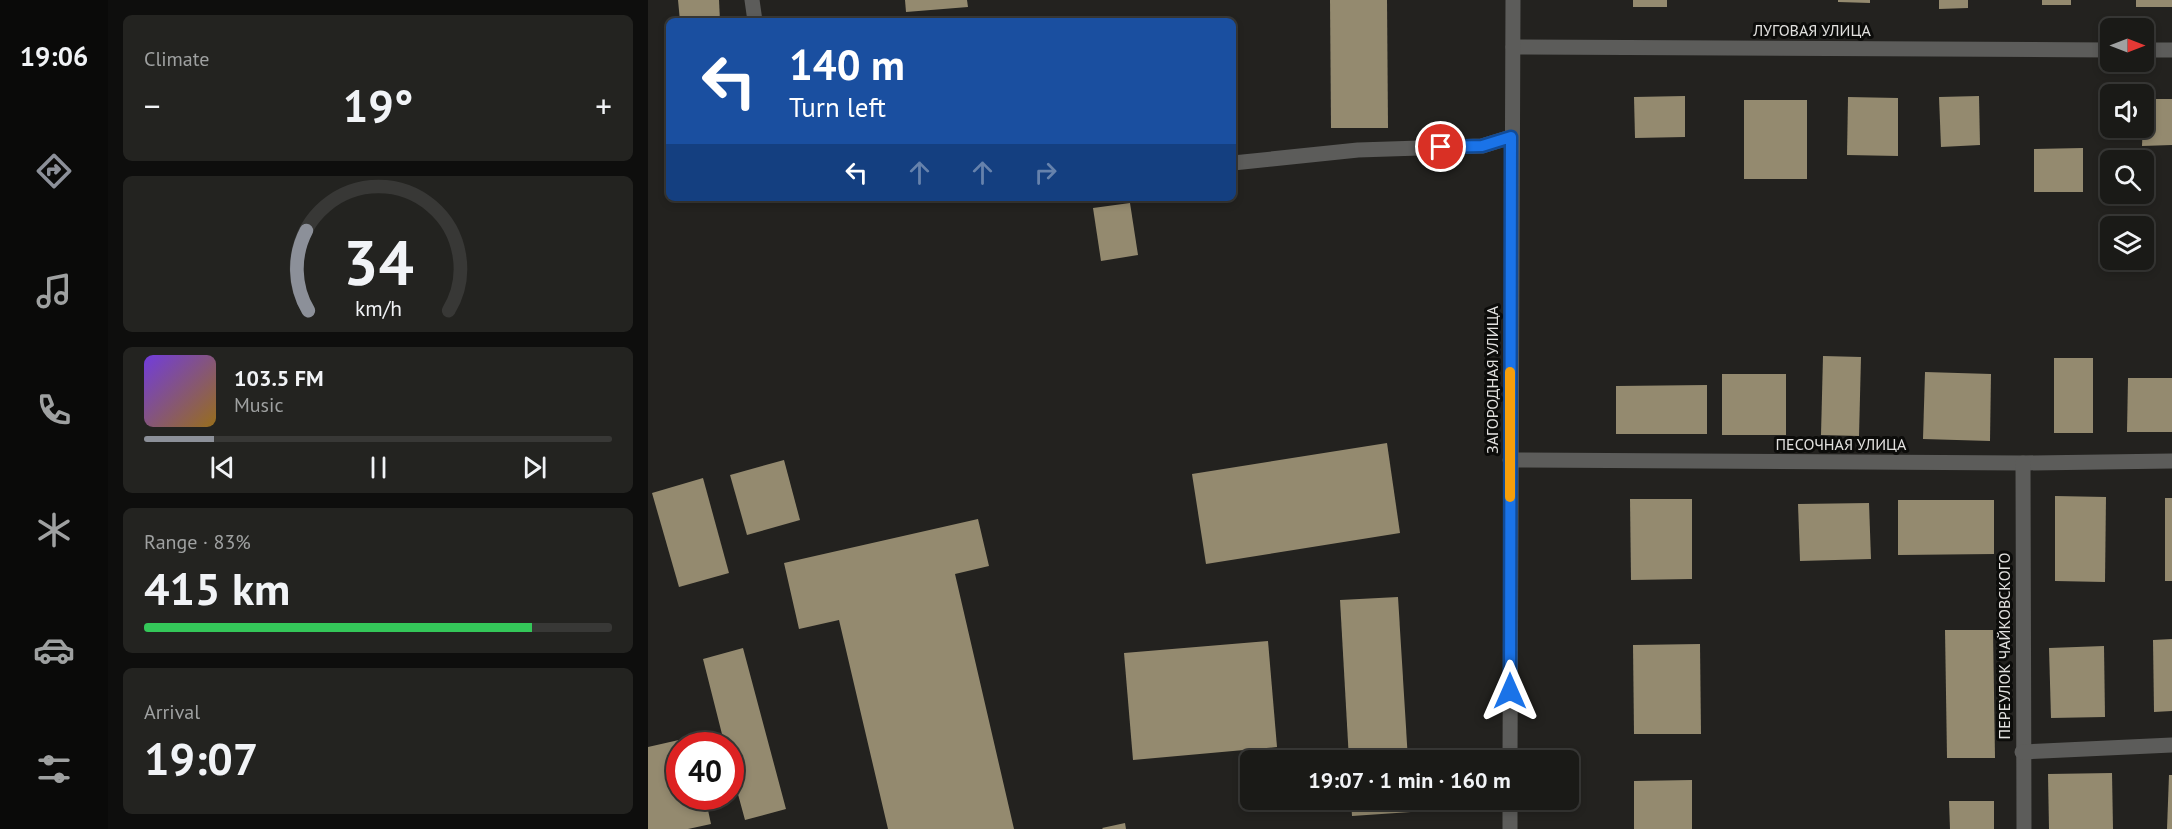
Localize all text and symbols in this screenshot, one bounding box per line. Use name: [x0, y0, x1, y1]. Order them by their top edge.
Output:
north arrow: [2100, 18, 2154, 72]
map controls: [2100, 18, 2154, 270]
street label: ЛУГОВАЯ УЛИЦА: [1752, 20, 1871, 40]
text: 140 m: [789, 37, 905, 92]
text: 19:06: [20, 39, 88, 73]
icon: left: [690, 42, 768, 120]
text: Climate: [144, 46, 210, 72]
text: 19°: [343, 76, 413, 134]
text: −: [144, 84, 161, 127]
text: +: [595, 84, 612, 127]
button: sound: [2100, 84, 2154, 138]
text: Turn left: [789, 90, 886, 124]
pin: [1415, 121, 1466, 172]
icon: arrive: [1424, 130, 1457, 163]
icon: directions: [33, 150, 75, 192]
button: search: [2100, 150, 2154, 204]
icon: left: [840, 156, 873, 189]
icon: ahead: [903, 156, 936, 189]
icon: ahead: [966, 156, 999, 189]
icon: right: [1029, 156, 1062, 189]
button: layers: [2100, 216, 2154, 270]
text: 34: [343, 221, 413, 302]
icon: music: [33, 270, 75, 312]
text: km/h: [354, 294, 401, 322]
street label: ЗАГОРОДНАЯ УЛИЦА: [1482, 305, 1502, 454]
text: 103.5 FM: [234, 364, 324, 392]
icon: phone: [33, 389, 75, 431]
text: Music: [234, 392, 283, 418]
street label: ПЕСОЧНАЯ УЛИЦА: [1776, 434, 1907, 454]
icon: previous: [206, 451, 239, 484]
icon: pause: [362, 451, 395, 484]
icon: next: [518, 451, 551, 484]
icon: climate: [33, 509, 75, 551]
text: Range · 83%: [144, 529, 251, 555]
street label: ПЕРЕУЛОК ЧАЙКОВСКОГО: [1994, 553, 2014, 739]
text: 415 km: [144, 559, 290, 617]
icon: car: [33, 629, 75, 671]
position arrow: [1478, 659, 1542, 723]
text: Arrival: [144, 699, 200, 725]
text: 19:07: [144, 729, 258, 787]
speed limit sign: 40: [666, 732, 744, 810]
icon: filters: [33, 748, 75, 790]
text: 19:07 · 1 min · 160 m: [1308, 766, 1511, 794]

